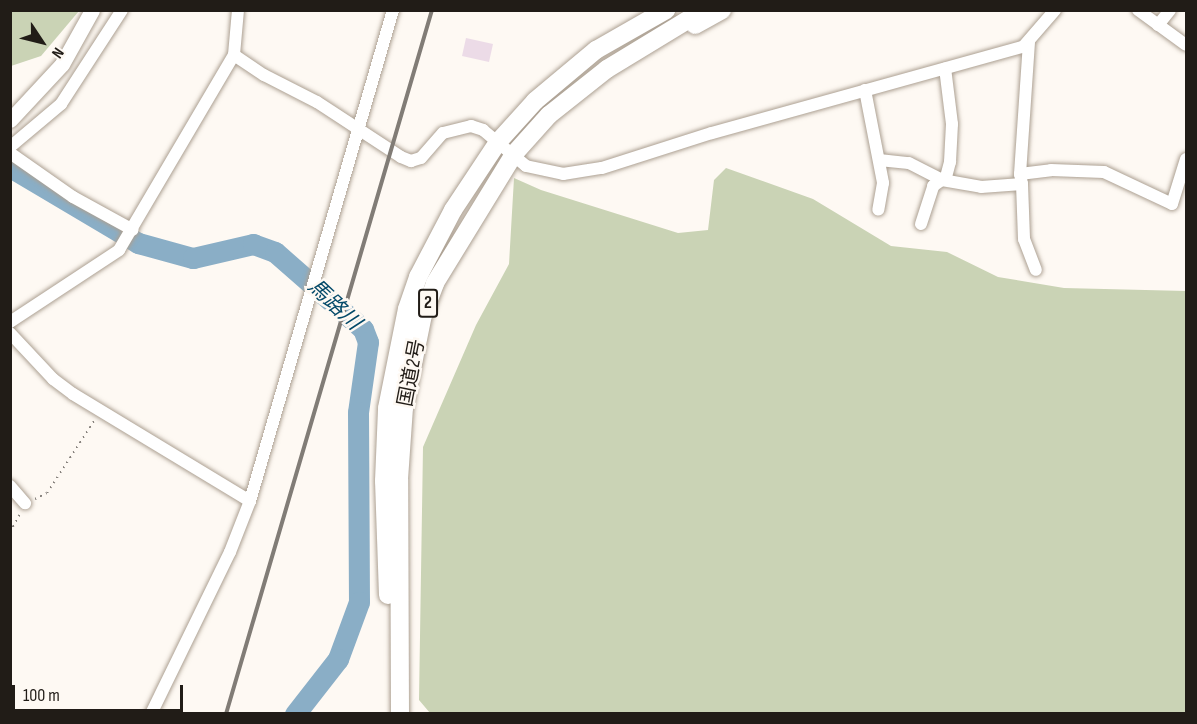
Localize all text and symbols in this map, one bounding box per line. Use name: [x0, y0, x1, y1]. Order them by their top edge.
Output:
north arrow: [12, 12, 72, 72]
text: N: [47, 44, 67, 62]
water label: 馬路川: [302, 274, 366, 336]
road number: 2: [418, 288, 438, 318]
street label: 国道2号: [394, 337, 430, 409]
scale bar: [15, 673, 186, 711]
text: 100 m: [23, 685, 60, 706]

